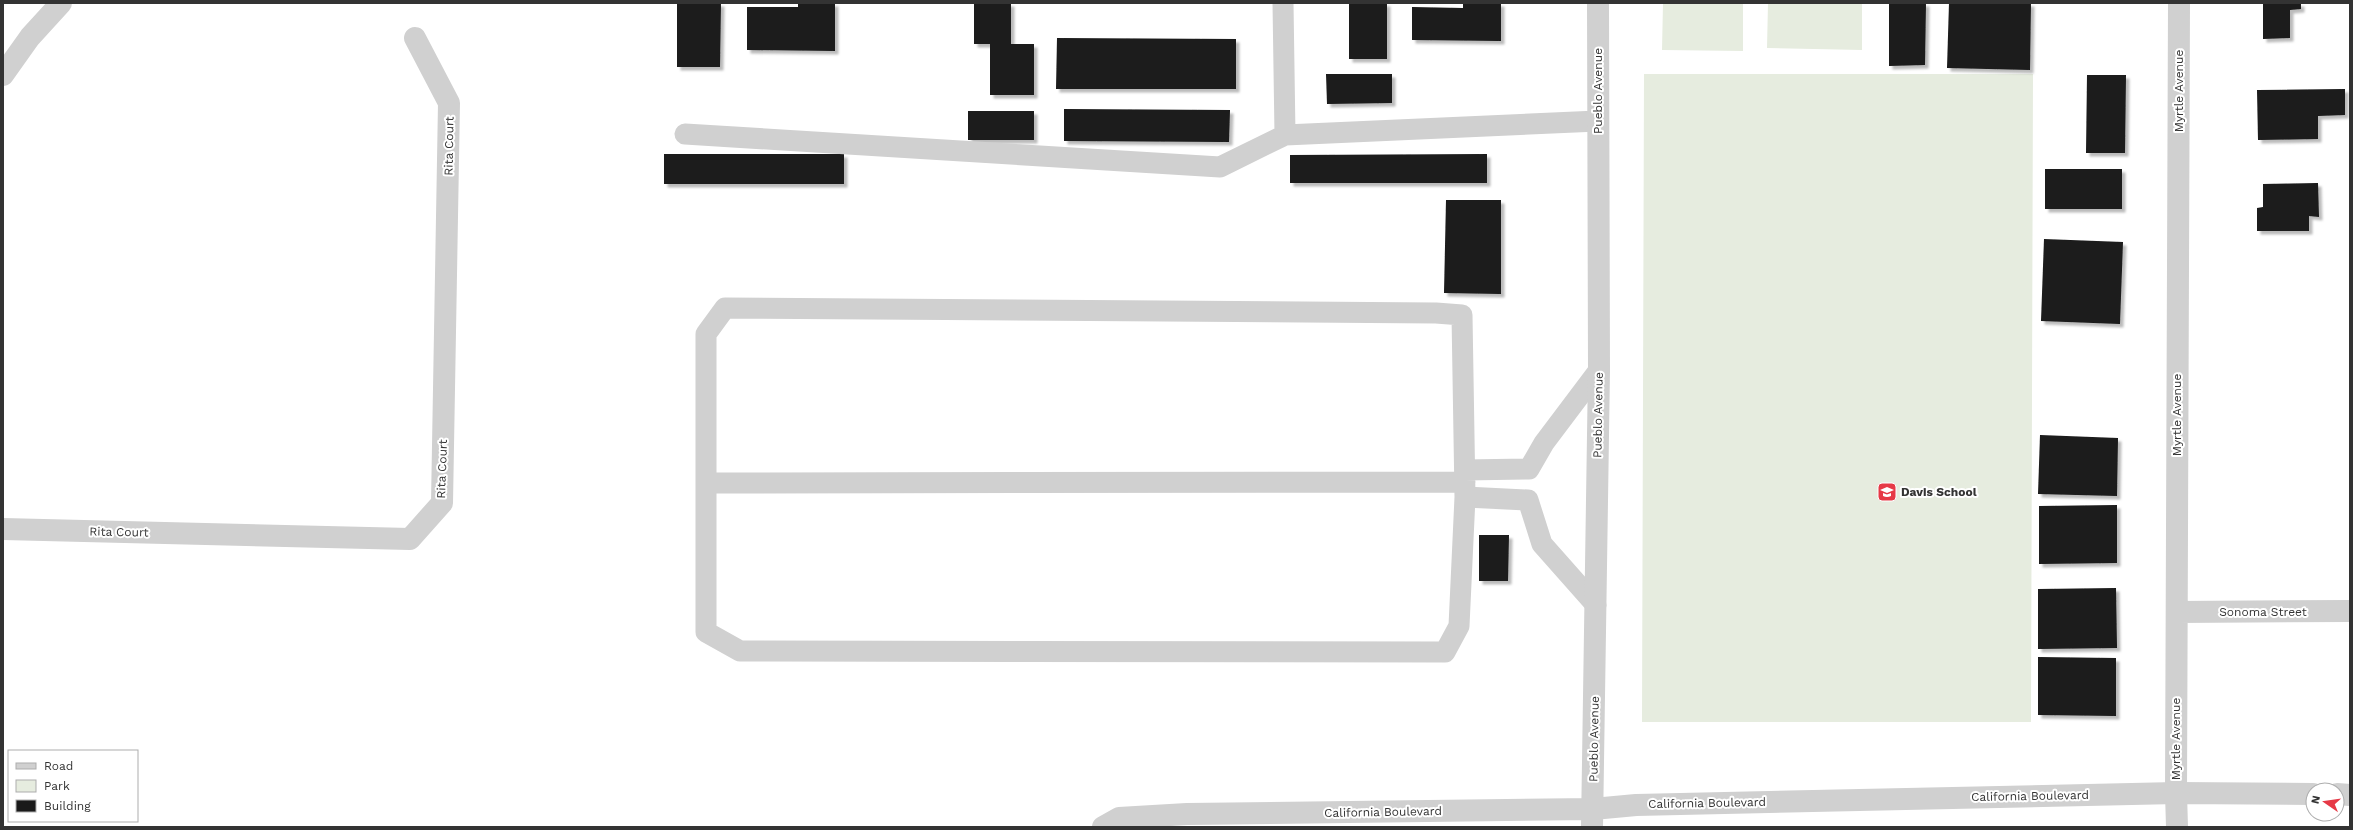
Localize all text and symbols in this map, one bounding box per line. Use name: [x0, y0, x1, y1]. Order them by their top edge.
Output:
street label: Pueblo Avenue: [1591, 48, 1605, 134]
street label: Myrtle Avenue: [2172, 50, 2186, 132]
street label: Rita Court: [441, 116, 457, 176]
street label: Pueblo Avenue: [1590, 372, 1606, 458]
street label: Myrtle Avenue: [2170, 374, 2184, 456]
street label: Rita Court: [434, 439, 450, 499]
school or university icon: Davis School: [1876, 481, 1898, 503]
place label: Davis School: [1901, 485, 1977, 499]
street label: Rita Court: [89, 524, 149, 540]
street label: Sonoma Street: [2219, 605, 2307, 619]
street label: Pueblo Avenue: [1586, 696, 1602, 782]
street label: Myrtle Avenue: [2169, 698, 2183, 780]
legend: [8, 750, 138, 822]
text: Road: [44, 759, 73, 773]
text: Park: [44, 779, 70, 793]
north arrow: [2305, 782, 2345, 822]
street label: California Boulevard: [1971, 788, 2089, 804]
text: N: [2308, 794, 2323, 805]
street label: California Boulevard: [1648, 795, 1766, 811]
text: Building: [44, 799, 91, 813]
street label: California Boulevard: [1324, 804, 1442, 820]

